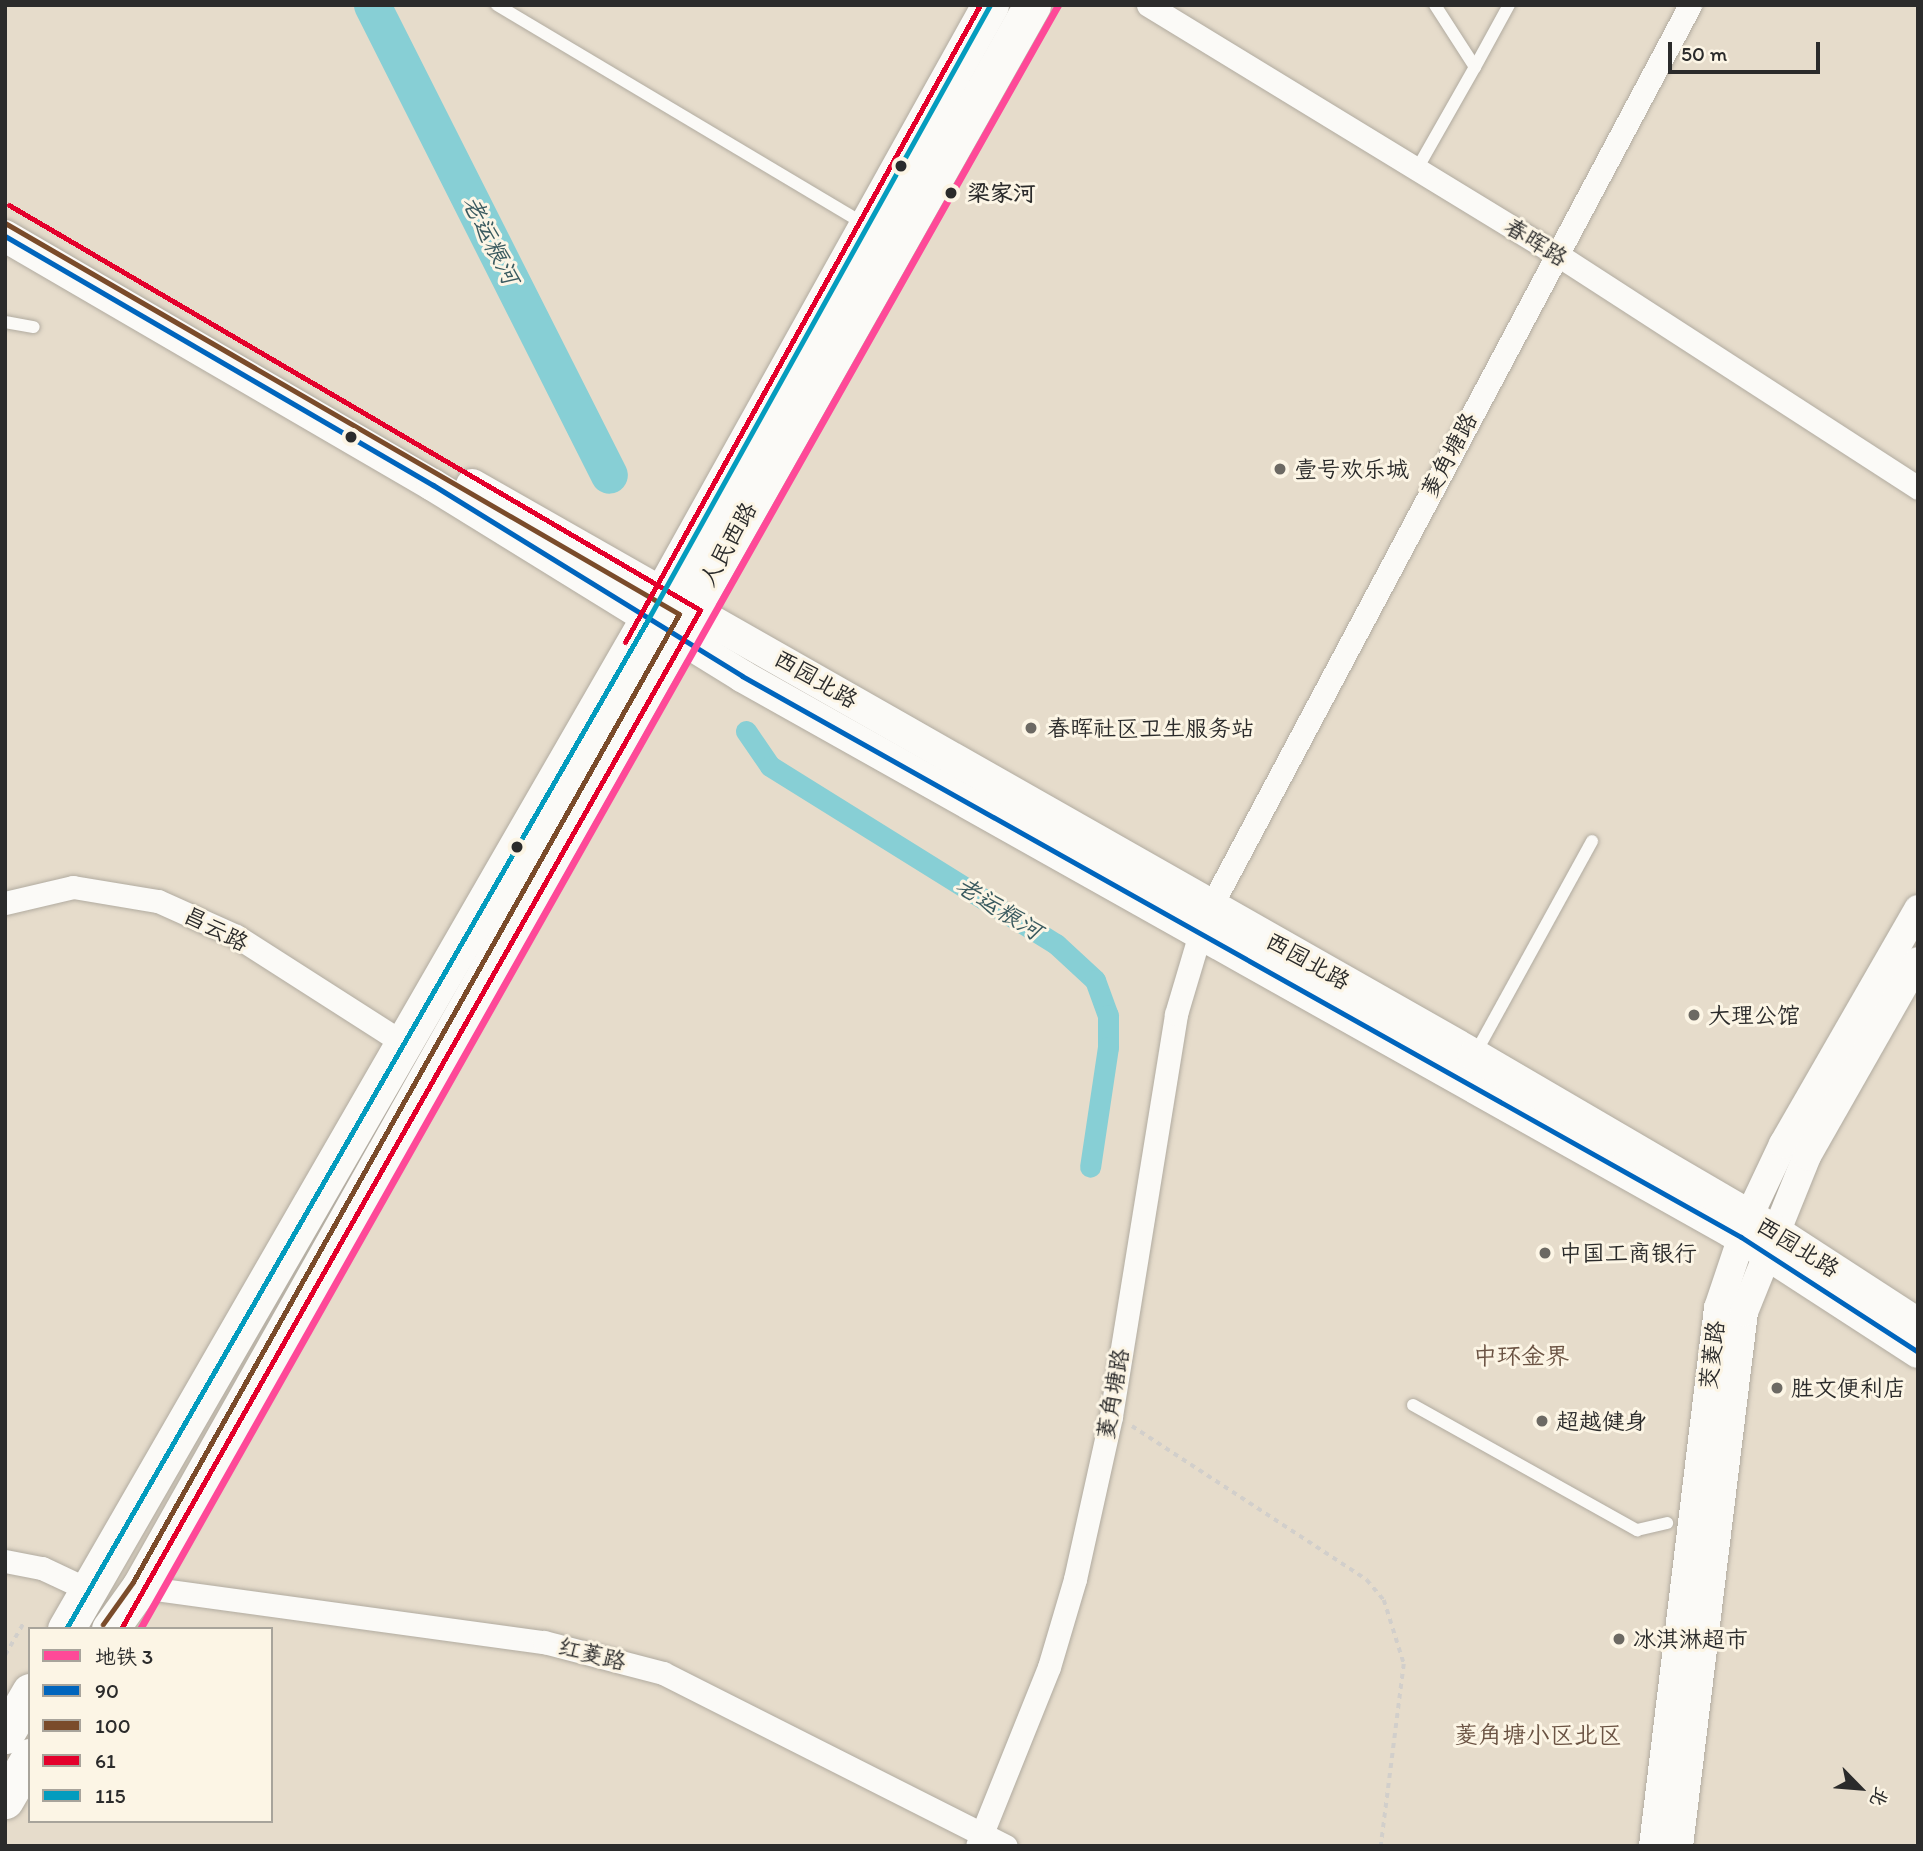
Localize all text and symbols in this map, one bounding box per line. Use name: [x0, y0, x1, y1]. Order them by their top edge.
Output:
scale bar: [1671, 28, 1823, 72]
text: 50 m: [1681, 41, 1727, 66]
unlabelled marker: [894, 159, 908, 173]
place label: 梁家河: [967, 179, 1036, 207]
marker: 梁家河: [941, 183, 961, 203]
water label: 老运粮河: [456, 191, 526, 289]
street label: 春晖路: [1499, 212, 1573, 272]
street label: 菱角塘路: [1415, 408, 1483, 502]
unlabelled marker: [344, 430, 358, 444]
place label: 壹号欢乐城: [1294, 455, 1409, 483]
marker: 壹号欢乐城: [1272, 461, 1288, 477]
street label: 人民西路: [694, 497, 762, 591]
street label: 西园北路: [769, 644, 863, 714]
place label: 春晖社区卫生服务站: [1047, 714, 1254, 742]
marker: 春晖社区卫生服务站: [1021, 718, 1041, 738]
unlabelled marker: [510, 840, 524, 854]
water label: 老运粮河: [951, 870, 1047, 946]
street label: 昌云路: [179, 901, 253, 957]
street label: 西园北路: [1261, 927, 1355, 995]
place label: 大理公馆: [1708, 1001, 1800, 1029]
marker: 大理公馆: [1686, 1007, 1702, 1023]
street label: 西园北路: [1752, 1211, 1844, 1283]
place label: 中国工商银行: [1559, 1239, 1697, 1267]
marker: 中国工商银行: [1537, 1245, 1553, 1261]
street label: 茭菱路: [1694, 1319, 1730, 1391]
district label: 中环金界: [1473, 1342, 1569, 1370]
street label: 菱角塘路: [1091, 1346, 1135, 1442]
place label: 胜文便利店: [1791, 1374, 1906, 1402]
marker: 胜文便利店: [1769, 1380, 1785, 1396]
place label: 超越健身: [1556, 1407, 1648, 1435]
marker: 超越健身: [1534, 1413, 1550, 1429]
place label: 冰淇淋超市: [1633, 1625, 1748, 1653]
legend: [28, 1627, 273, 1823]
marker: 冰淇淋超市: [1611, 1631, 1627, 1647]
street label: 红菱路: [555, 1632, 629, 1676]
text: 地铁 3: [95, 1644, 153, 1669]
text: 90: [95, 1678, 119, 1703]
text: 100: [95, 1713, 131, 1738]
district label: 菱角塘小区北区: [1454, 1721, 1622, 1749]
text: 61: [95, 1748, 116, 1773]
north arrow: [1825, 1753, 1895, 1823]
text: 115: [95, 1783, 126, 1808]
text: 北: [1865, 1784, 1894, 1811]

